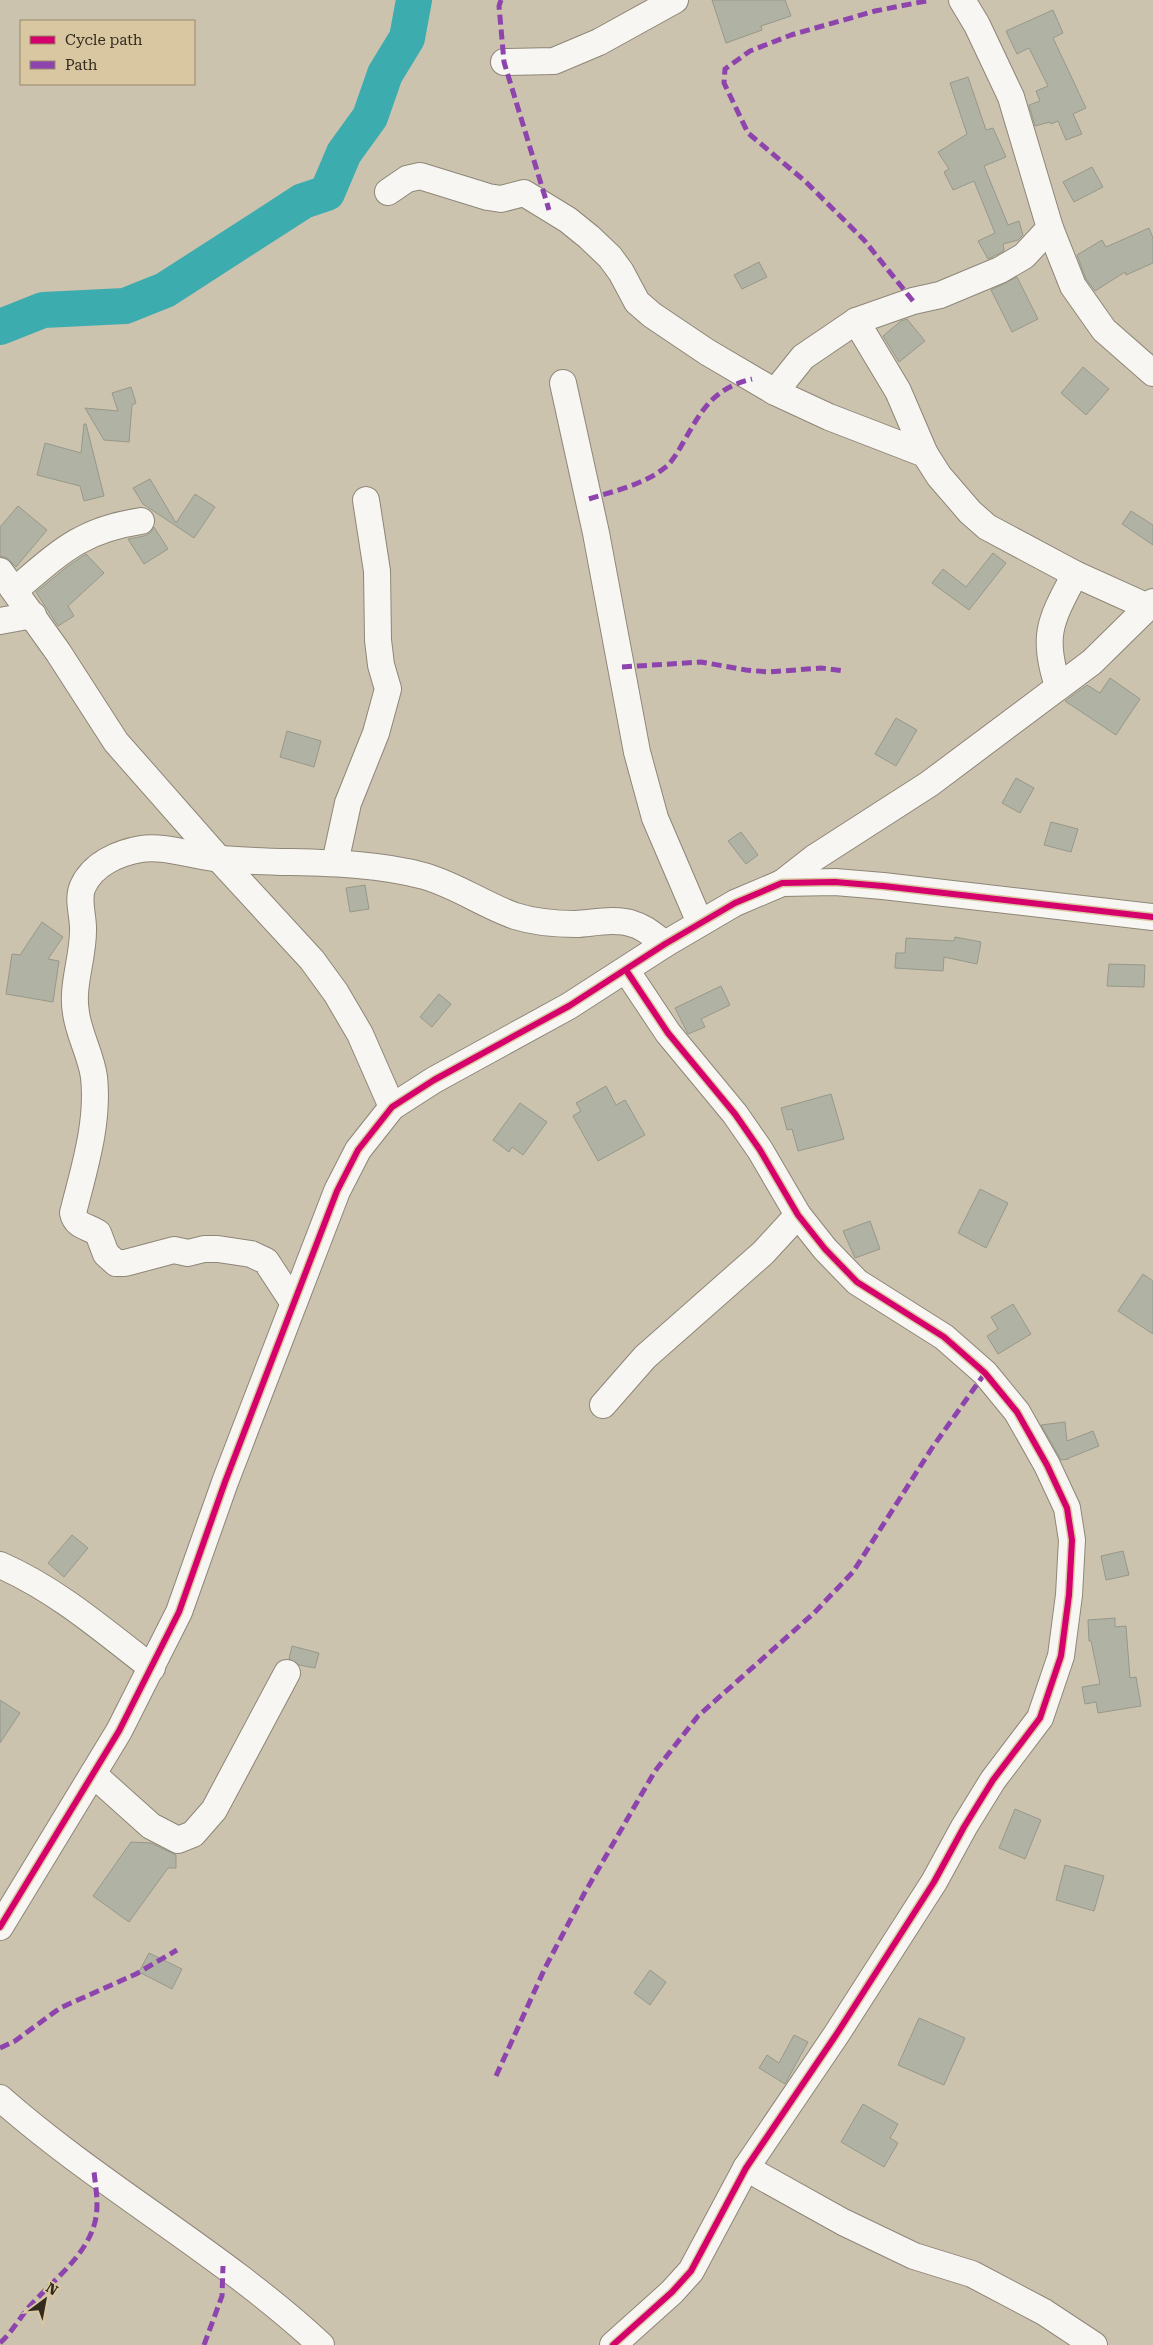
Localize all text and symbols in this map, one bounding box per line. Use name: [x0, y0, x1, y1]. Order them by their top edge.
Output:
legend: [20, 20, 195, 85]
text: Cycle path: [65, 31, 143, 49]
text: Path: [65, 56, 98, 74]
north arrow: [20, 2275, 70, 2325]
text: N: [43, 2279, 61, 2299]

